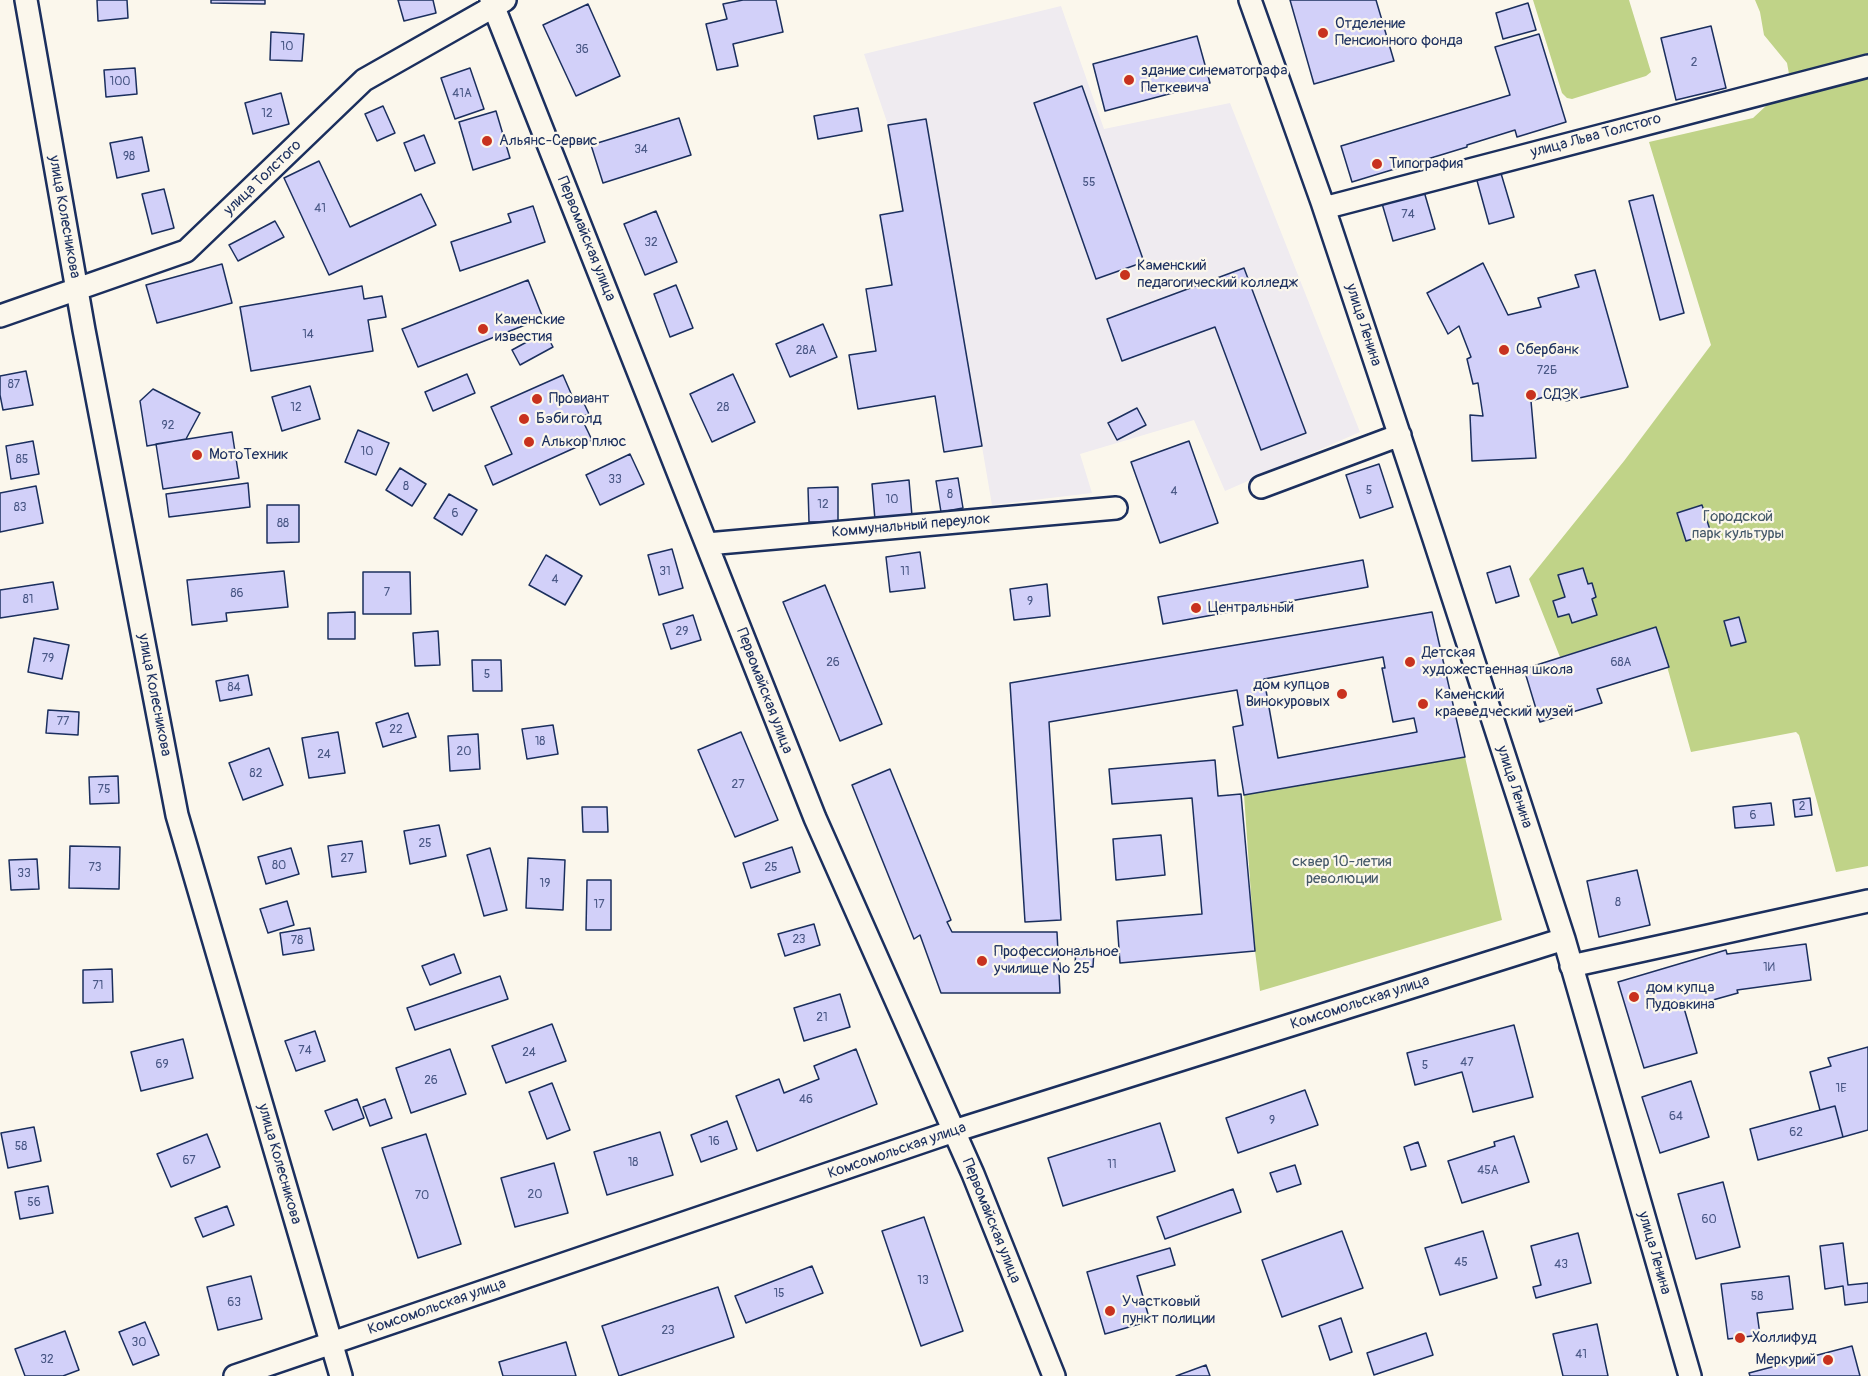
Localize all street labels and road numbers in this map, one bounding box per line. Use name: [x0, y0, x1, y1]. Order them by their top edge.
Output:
street label: улица Льва Толстого: [1529, 110, 1663, 162]
street label: улица Толстого: [220, 136, 306, 220]
street label: улица Колесникова: [44, 154, 84, 280]
street label: Первомайская улица: [553, 174, 619, 304]
street label: улица Ленина: [1341, 282, 1385, 368]
street label: Коммунальный переулок: [831, 510, 991, 542]
street label: Первомайская улица: [732, 626, 796, 756]
street label: улица Колесникова: [133, 632, 175, 758]
street label: улица Ленина: [1492, 744, 1536, 830]
street label: Комсомольская улица: [1288, 972, 1432, 1034]
street label: улица Колесникова: [253, 1102, 305, 1226]
street label: Комсомольская улица: [826, 1119, 968, 1183]
street label: Первомайская улица: [958, 1156, 1024, 1286]
street label: улица Ленина: [1634, 1209, 1674, 1297]
street label: Комсомольская улица: [366, 1275, 508, 1339]

